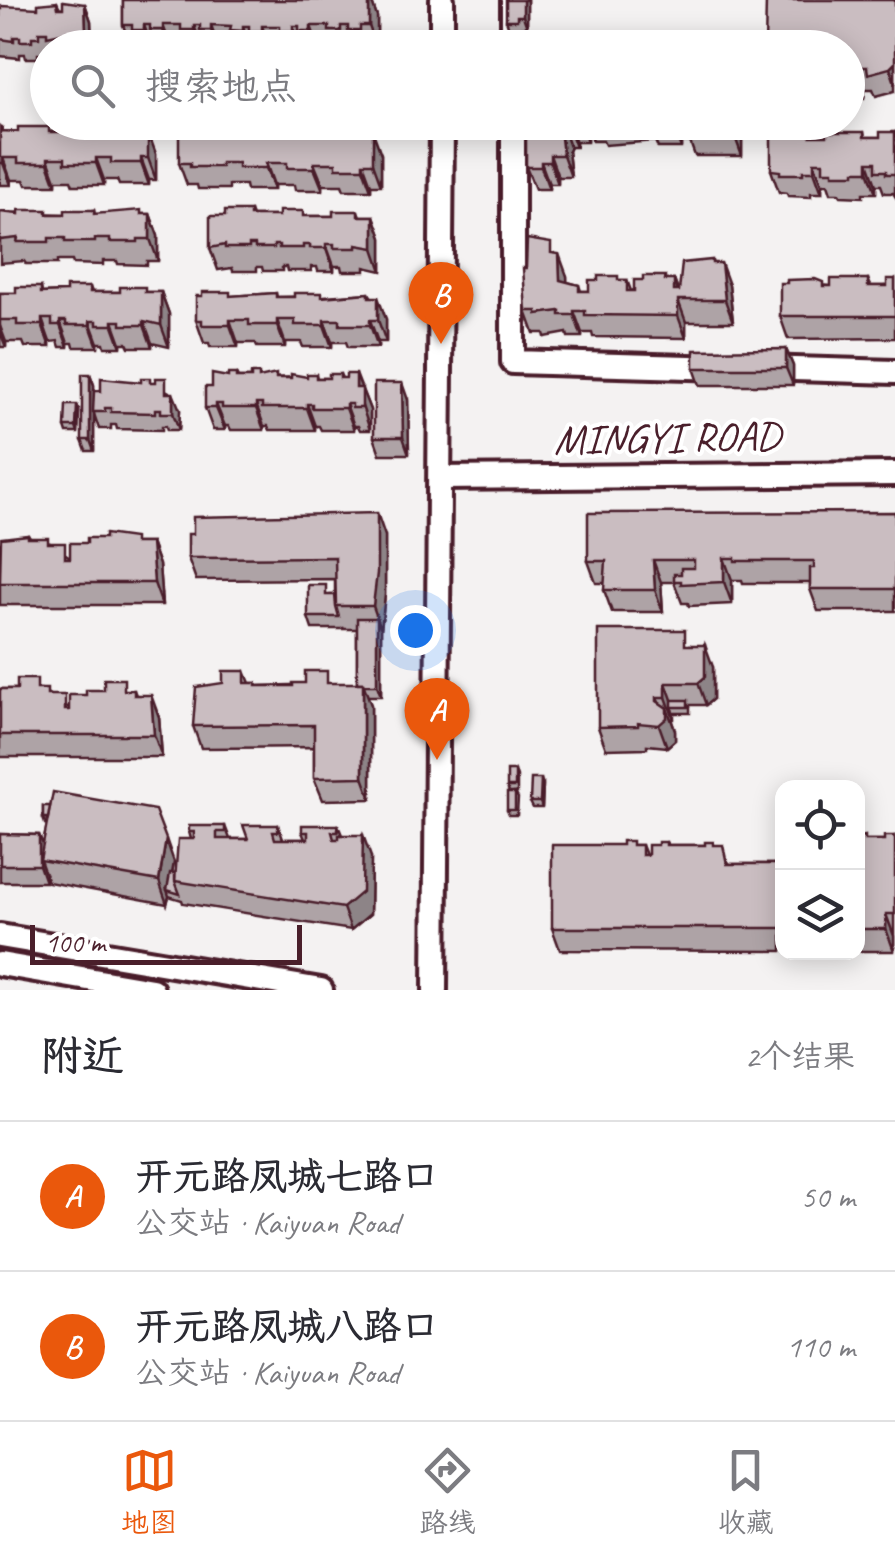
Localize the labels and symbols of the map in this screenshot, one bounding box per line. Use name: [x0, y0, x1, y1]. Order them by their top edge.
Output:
pin: B: [408, 262, 474, 344]
street label: MINGYI ROAD: [553, 409, 784, 466]
your location: [390, 605, 441, 656]
pin: A: [404, 678, 470, 760]
scale bar: [30, 920, 302, 964]

